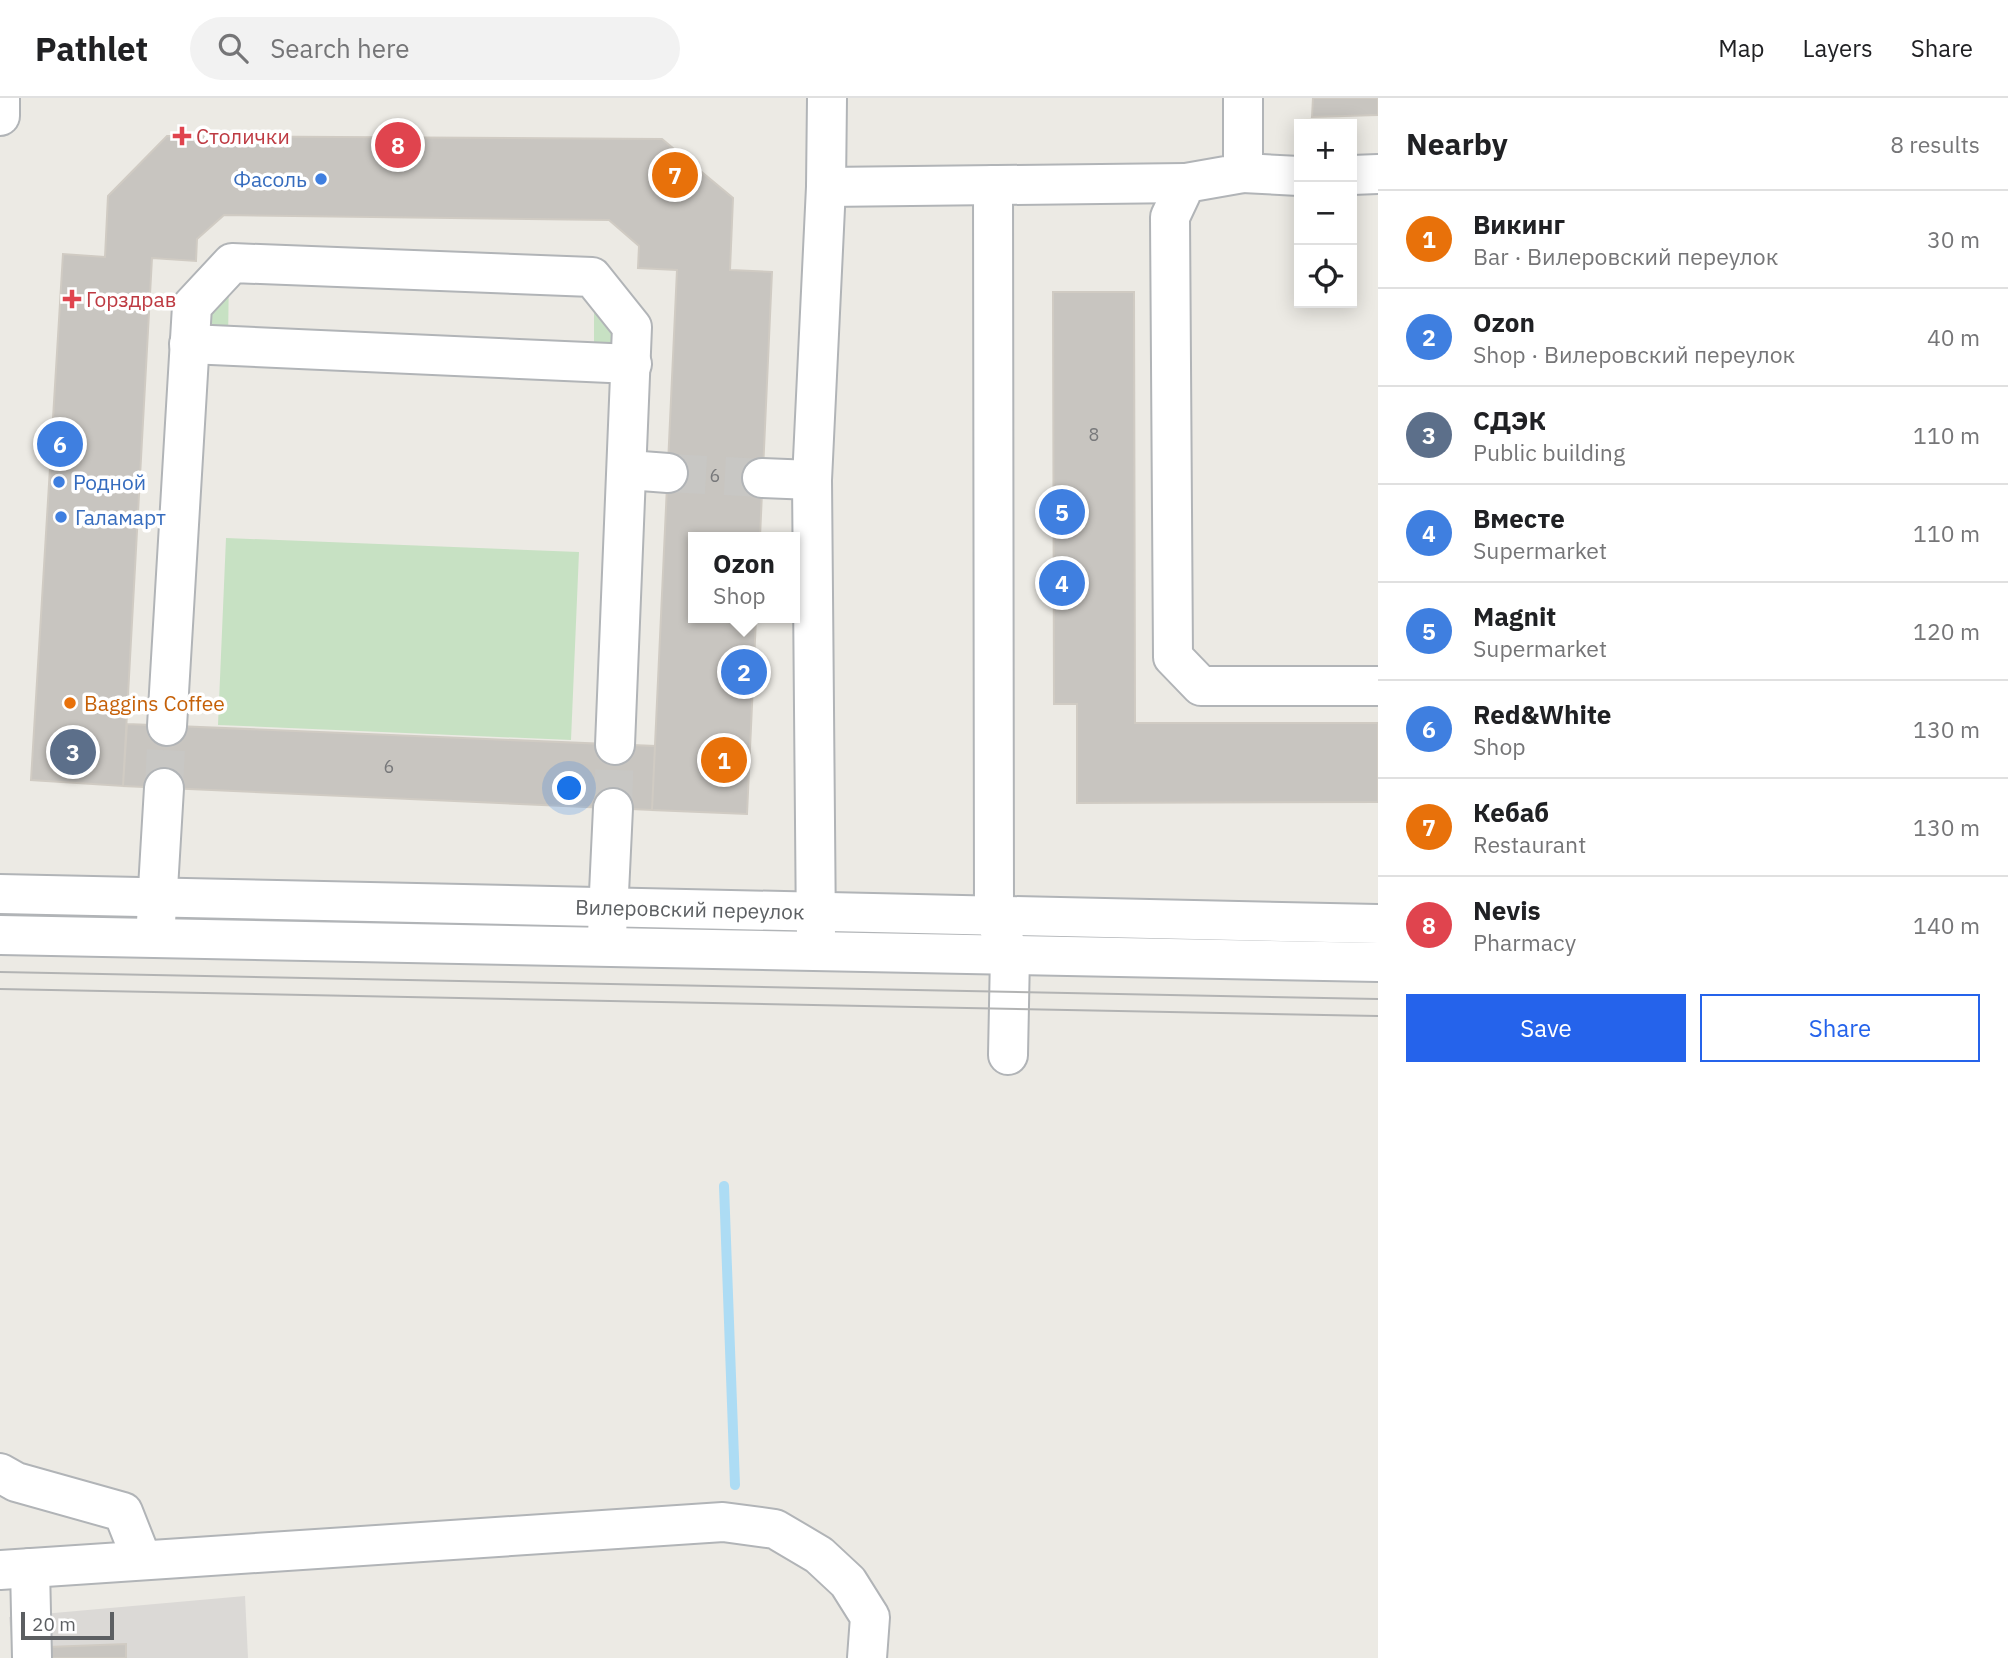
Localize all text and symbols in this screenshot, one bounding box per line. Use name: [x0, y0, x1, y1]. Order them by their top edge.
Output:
search box: [190, 17, 680, 80]
text: Pathlet: [35, 27, 148, 70]
icon: search: [214, 29, 252, 67]
text: Search here: [270, 31, 410, 65]
text: Map: [1718, 32, 1765, 64]
text: Layers: [1803, 32, 1873, 64]
text: Share: [1911, 32, 1973, 64]
pin: 8: [375, 119, 421, 171]
map controls: [1294, 119, 1357, 308]
button: +: [1294, 119, 1357, 182]
place label: Столички: [196, 122, 290, 150]
text: Nearby: [1406, 124, 1508, 163]
marker: Столички: [174, 128, 190, 144]
text: 8 results: [1890, 129, 1980, 159]
pin: 7: [652, 149, 698, 201]
place label: Фасоль: [233, 165, 307, 193]
marker: Фасоль: [313, 171, 329, 187]
button: −: [1294, 182, 1357, 245]
text: Викинг: [1473, 207, 1565, 241]
text: 1: [1422, 224, 1436, 254]
text: 30 m: [1927, 224, 1980, 254]
text: Bar · Вилеровский переулок: [1473, 241, 1778, 271]
button: locate: [1294, 245, 1357, 308]
place label: Горздрав: [86, 285, 176, 313]
marker: Горздрав: [64, 291, 80, 307]
text: Ozon: [1473, 305, 1535, 339]
text: 2: [1422, 322, 1436, 352]
text: 40 m: [1927, 322, 1980, 352]
text: Shop · Вилеровский переулок: [1473, 339, 1795, 369]
text: СДЭК: [1473, 403, 1546, 437]
pin: 6: [37, 418, 83, 470]
text: 3: [1422, 420, 1436, 450]
text: 110 m: [1913, 420, 1980, 450]
house number: 8: [1089, 423, 1099, 446]
text: Public building: [1473, 437, 1625, 467]
house number: 6: [710, 464, 720, 487]
place label: Родной: [73, 468, 146, 496]
marker: Родной: [51, 474, 67, 490]
pin: 5: [1039, 486, 1085, 538]
text: Вместе: [1473, 501, 1565, 535]
place label: Галамарт: [75, 503, 166, 531]
marker: Галамарт: [53, 509, 69, 525]
text: 4: [1422, 518, 1436, 548]
text: 110 m: [1913, 518, 1980, 548]
popup: [688, 532, 800, 623]
text: Supermarket: [1473, 535, 1607, 565]
text: Ozon: [713, 546, 775, 580]
pin: 4: [1039, 557, 1085, 609]
text: Shop: [713, 580, 766, 610]
text: Magnit: [1473, 599, 1556, 633]
text: 5: [1422, 616, 1436, 646]
text: 120 m: [1913, 616, 1980, 646]
text: Supermarket: [1473, 633, 1607, 663]
pin: 2: [721, 646, 767, 698]
place label: Baggins Coffee: [84, 689, 225, 717]
marker: Baggins Coffee: [62, 695, 78, 711]
text: Red&White: [1473, 697, 1611, 731]
text: 6: [1422, 714, 1436, 744]
text: 130 m: [1913, 714, 1980, 744]
pin: 3: [50, 726, 96, 778]
text: Shop: [1473, 731, 1526, 761]
pin: 1: [701, 734, 747, 786]
house number: 6: [384, 755, 394, 778]
your location: [552, 771, 586, 805]
text: Кебаб: [1473, 795, 1549, 829]
text: 7: [1422, 812, 1436, 842]
text: 130 m: [1913, 812, 1980, 842]
text: Restaurant: [1473, 829, 1586, 859]
street label: Вилеровский переулок: [575, 893, 805, 926]
text: Nevis: [1473, 893, 1541, 927]
text: 8: [1422, 910, 1436, 940]
text: 140 m: [1913, 910, 1980, 940]
text: Pharmacy: [1473, 927, 1576, 957]
button: Save: [1406, 994, 1686, 1062]
button: Share: [1700, 994, 1980, 1062]
scale bar: [21, 1609, 114, 1641]
text: 20 m: [32, 1612, 76, 1636]

